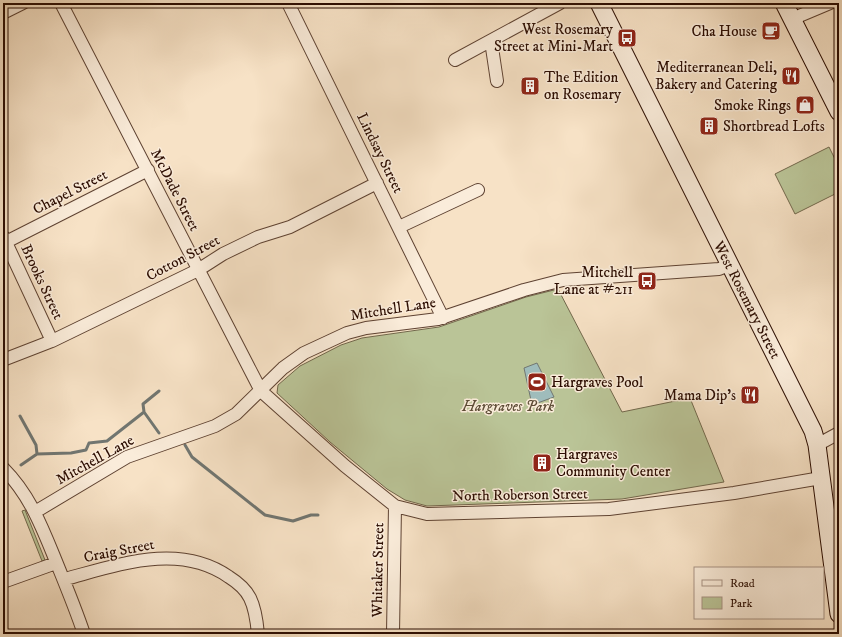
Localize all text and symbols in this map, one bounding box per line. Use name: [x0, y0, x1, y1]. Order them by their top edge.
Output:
place label: West Rosemary Street at Mini-Mart: [494, 20, 614, 56]
cafe icon: Cha House: [760, 20, 782, 42]
place label: Cha House: [691, 22, 757, 41]
bus stop icon: West Rosemary Street at Mini-Mart: [616, 27, 638, 49]
place label: Mediterranean Deli, Bakery and Catering: [655, 58, 778, 94]
restaurant icon: Mediterranean Deli, Bakery and Catering: [780, 65, 802, 87]
place label: The Edition on Rosemary: [544, 68, 622, 104]
building icon: The Edition on Rosemary: [519, 75, 541, 97]
shop icon: Smoke Rings: [794, 94, 816, 116]
place label: Smoke Rings: [714, 96, 791, 115]
street label: Lindsay Street: [352, 110, 408, 196]
building icon: Shortbread Lofts: [698, 115, 720, 137]
place label: Shortbread Lofts: [723, 117, 825, 136]
street label: McDade Street: [146, 146, 204, 235]
street label: Chapel Street: [30, 165, 111, 219]
street label: Cotton Street: [143, 231, 223, 285]
street label: West Rosemary Street: [709, 237, 785, 362]
street label: Brooks Street: [16, 241, 68, 323]
place label: Mitchell Lane at #211: [554, 263, 633, 299]
bus stop icon: Mitchell Lane at #211: [636, 270, 658, 292]
street label: Mitchell Lane: [349, 293, 437, 325]
sports icon: Hargraves Pool: [526, 371, 548, 393]
place label: Hargraves Pool: [551, 373, 644, 392]
restaurant icon: Mama Dip's: [739, 384, 761, 406]
place label: Mama Dip's: [664, 386, 736, 405]
park label: Hargraves Park: [461, 397, 555, 416]
street label: Mitchell Lane: [53, 431, 137, 489]
place label: Hargraves Community Center: [556, 445, 671, 481]
building icon: Hargraves Community Center: [531, 452, 553, 474]
street label: North Roberson Street: [452, 484, 588, 506]
street label: Whitaker Street: [368, 522, 388, 619]
street label: Craig Street: [82, 535, 156, 567]
legend: [694, 567, 824, 619]
text: Road: [730, 576, 755, 591]
text: Park: [730, 596, 752, 611]

